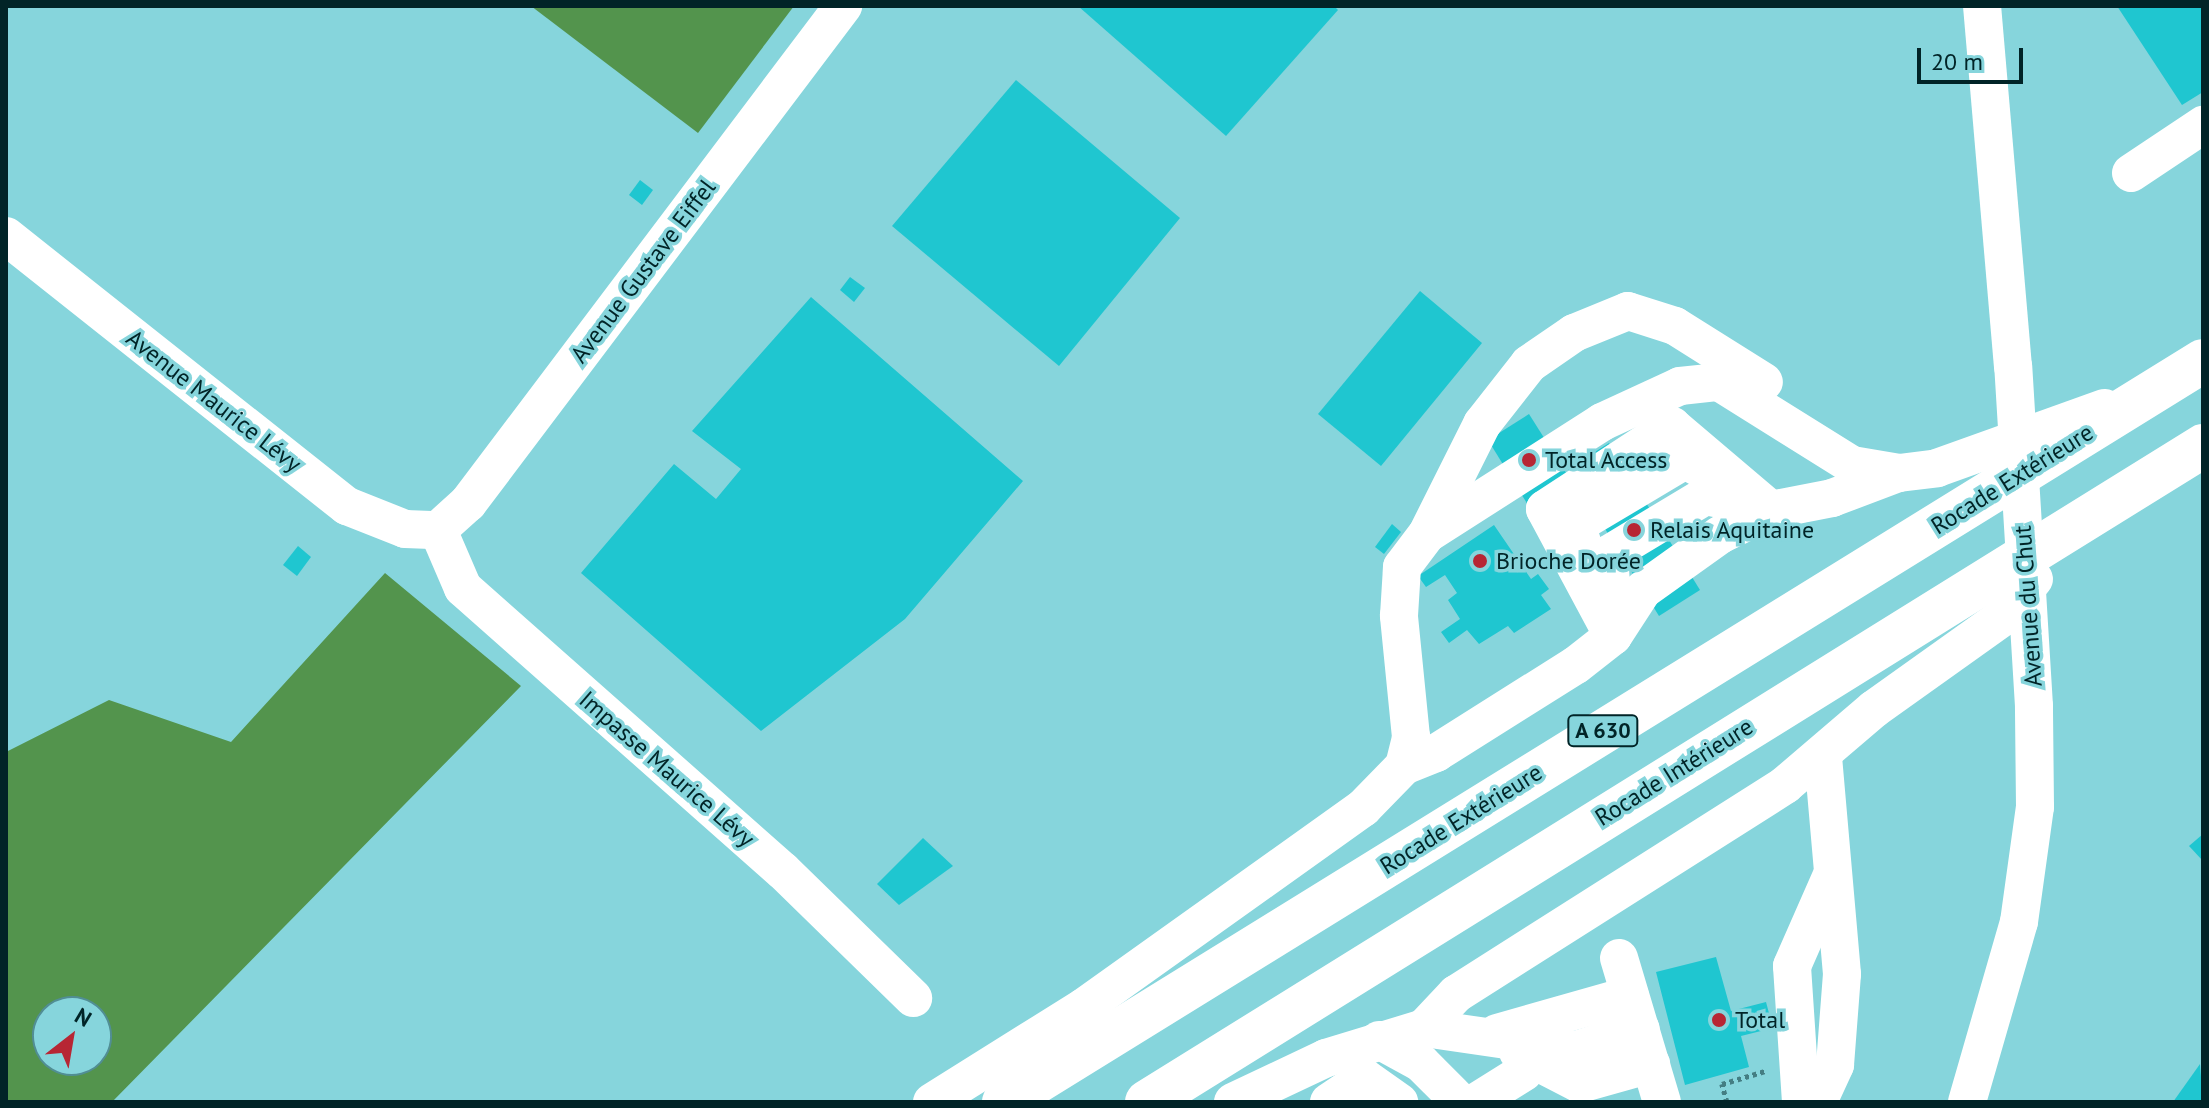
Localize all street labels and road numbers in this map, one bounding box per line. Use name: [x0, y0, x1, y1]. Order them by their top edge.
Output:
street label: Avenue Gustave Eiffel: [565, 173, 721, 369]
street label: Avenue Maurice Lévy: [121, 324, 307, 478]
street label: Rocade Extérieure: [1926, 418, 2098, 540]
street label: Avenue du Chut: [2008, 524, 2048, 688]
street label: Impasse Maurice Lévy: [573, 685, 761, 853]
street label: Rocade Intérieure: [1590, 712, 1758, 832]
road number: A 630: [1565, 713, 1641, 749]
street label: Rocade Extérieure: [1375, 758, 1547, 880]

